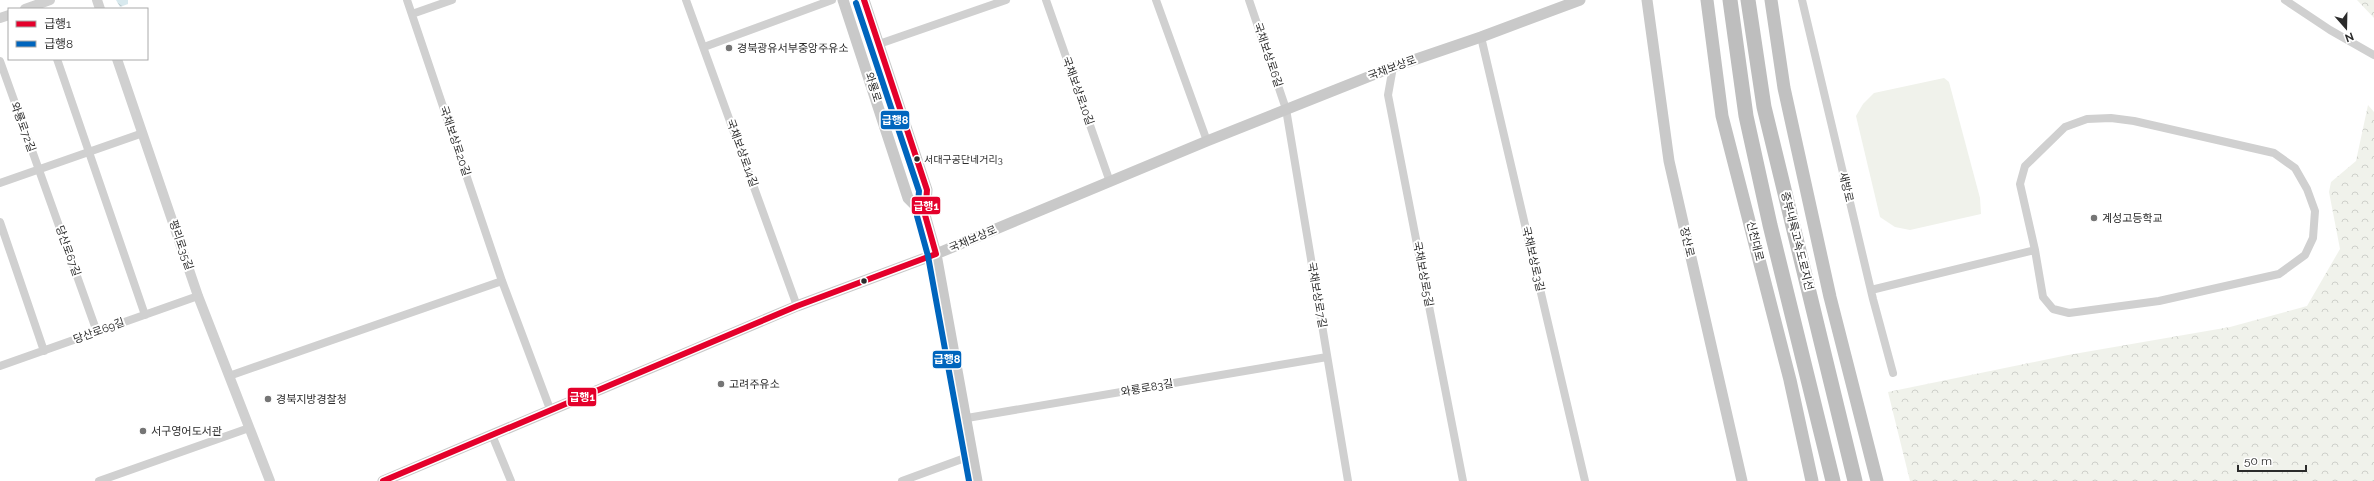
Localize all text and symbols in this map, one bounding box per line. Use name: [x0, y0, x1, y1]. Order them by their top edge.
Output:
legend: [8, 8, 148, 60]
north arrow: [2326, 8, 2366, 48]
text: 급행1: [44, 17, 71, 31]
street label: 국채보상로6길: [1251, 21, 1285, 89]
text: N: [2343, 29, 2355, 44]
text: 급행8: [44, 37, 73, 51]
place label: 경북광유서부중앙주유소: [737, 42, 848, 55]
marker: 경북광유서부중앙주유소: [724, 43, 734, 53]
street label: 국채보상로: [1366, 53, 1418, 83]
street label: 국채보상로10길: [1060, 55, 1096, 127]
street label: 와룡로: [862, 71, 884, 103]
street label: 와룡로72길: [8, 100, 38, 154]
street label: 국채보상로20길: [437, 104, 473, 178]
line badge: 급행8: [880, 110, 910, 130]
text: 급행8: [882, 114, 909, 127]
street label: 국채보상로14길: [724, 117, 760, 189]
marker: 서대구공단네거리3: [912, 154, 922, 164]
place label: 서대구공단네거리3: [924, 154, 1003, 165]
street label: 새방로: [1836, 171, 1856, 203]
street label: 중부내륙고속도로지선: [1778, 190, 1816, 292]
line badge: 급행1: [911, 196, 941, 215]
text: 급행1: [913, 200, 939, 213]
place label: 계성고등학교: [2102, 212, 2163, 225]
marker: 계성고등학교: [2089, 213, 2099, 223]
street label: 평리로35길: [166, 218, 196, 272]
street label: 신천대로: [1744, 220, 1766, 262]
street label: 국채보상로: [947, 223, 999, 255]
street label: 당산로67길: [53, 224, 83, 278]
street label: 국채보상로3길: [1519, 225, 1547, 293]
street label: 장산로: [1677, 226, 1697, 258]
street label: 국채보상로5길: [1410, 240, 1436, 308]
street label: 국채보상로7길: [1305, 261, 1329, 329]
unlabelled marker: [859, 276, 869, 286]
street label: 당산로69길: [72, 316, 126, 346]
line badge: 급행8: [932, 350, 962, 369]
text: 급행8: [934, 353, 961, 366]
street label: 와룡로83길: [1120, 377, 1174, 399]
place label: 고려주유소: [729, 378, 780, 391]
marker: 고려주유소: [716, 379, 726, 389]
line badge: 급행1: [567, 387, 597, 407]
text: 급행1: [569, 391, 595, 404]
place label: 경북지방경찰청: [276, 393, 347, 406]
marker: 경북지방경찰청: [263, 394, 273, 404]
place label: 서구영어도서관: [151, 425, 222, 438]
marker: 서구영어도서관: [138, 426, 148, 436]
scale bar: [2238, 447, 2306, 473]
text: 50 m: [2244, 454, 2272, 468]

